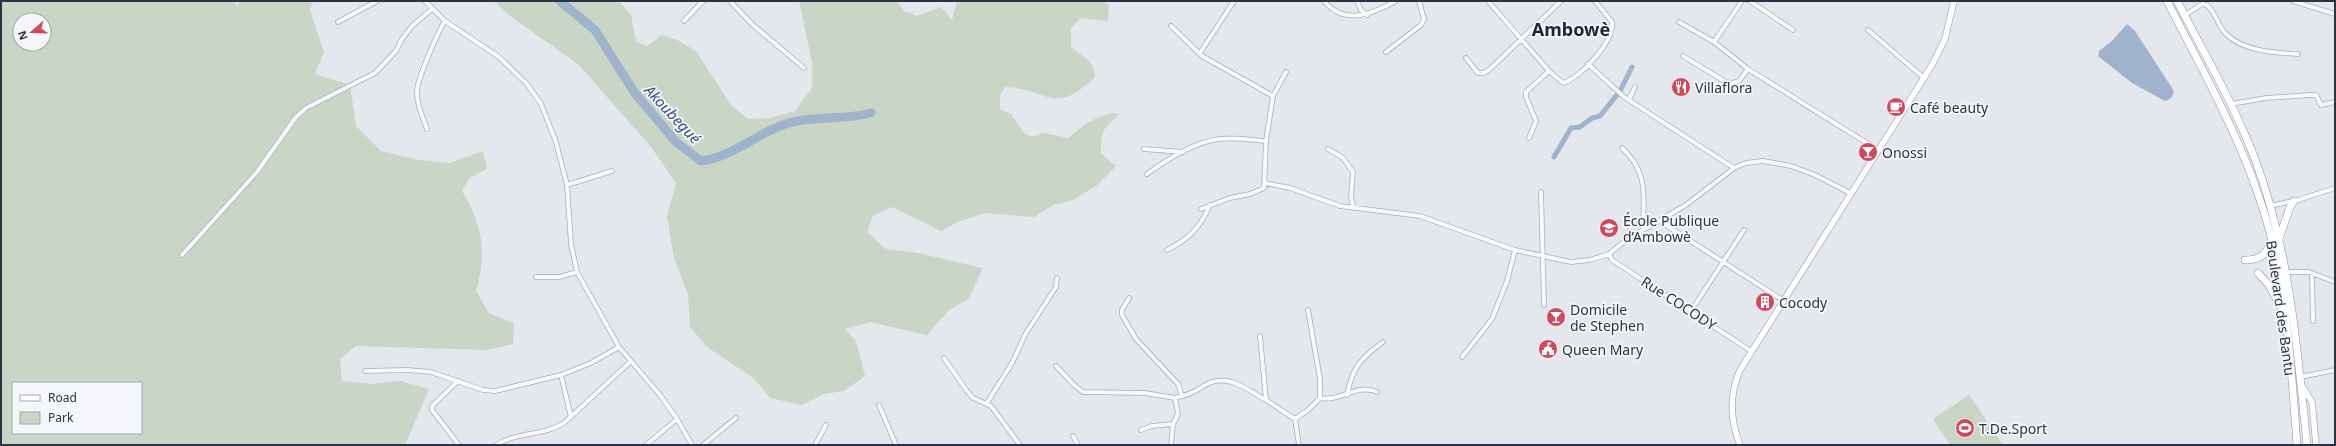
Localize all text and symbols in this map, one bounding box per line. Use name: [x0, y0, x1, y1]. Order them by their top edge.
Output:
north arrow: [12, 12, 52, 52]
district label: Ambowè: [1532, 17, 1610, 41]
text: N: [14, 29, 31, 42]
restaurant icon: Villaflora: [1670, 76, 1692, 98]
place label: Villaflora: [1695, 78, 1752, 97]
water label: Akoubegué: [640, 79, 706, 148]
cafe icon: Café beauty: [1885, 96, 1907, 118]
place label: Café beauty: [1910, 98, 1989, 117]
bar icon: Onossi: [1857, 141, 1879, 163]
place label: Onossi: [1882, 143, 1927, 162]
place label: École Publique d’Ambowè: [1623, 211, 1719, 246]
school or university icon: École Publique d’Ambowè: [1598, 217, 1620, 239]
street label: Boulevard des Bantu: [2262, 239, 2300, 377]
street label: Rue COCODY: [1638, 272, 1720, 334]
building icon: Cocody: [1754, 291, 1776, 313]
place label: Cocody: [1779, 293, 1828, 312]
place label: Domicile de Stephen: [1570, 300, 1645, 335]
bar icon: Domicile de Stephen: [1545, 306, 1567, 328]
public building icon: Queen Mary: [1537, 338, 1559, 360]
place label: Queen Mary: [1562, 340, 1644, 359]
legend: [12, 382, 142, 434]
text: Road: [48, 389, 77, 406]
text: Park: [48, 409, 74, 426]
sports icon: T.De.Sport: [1954, 417, 1976, 439]
place label: T.De.Sport: [1979, 419, 2047, 438]

